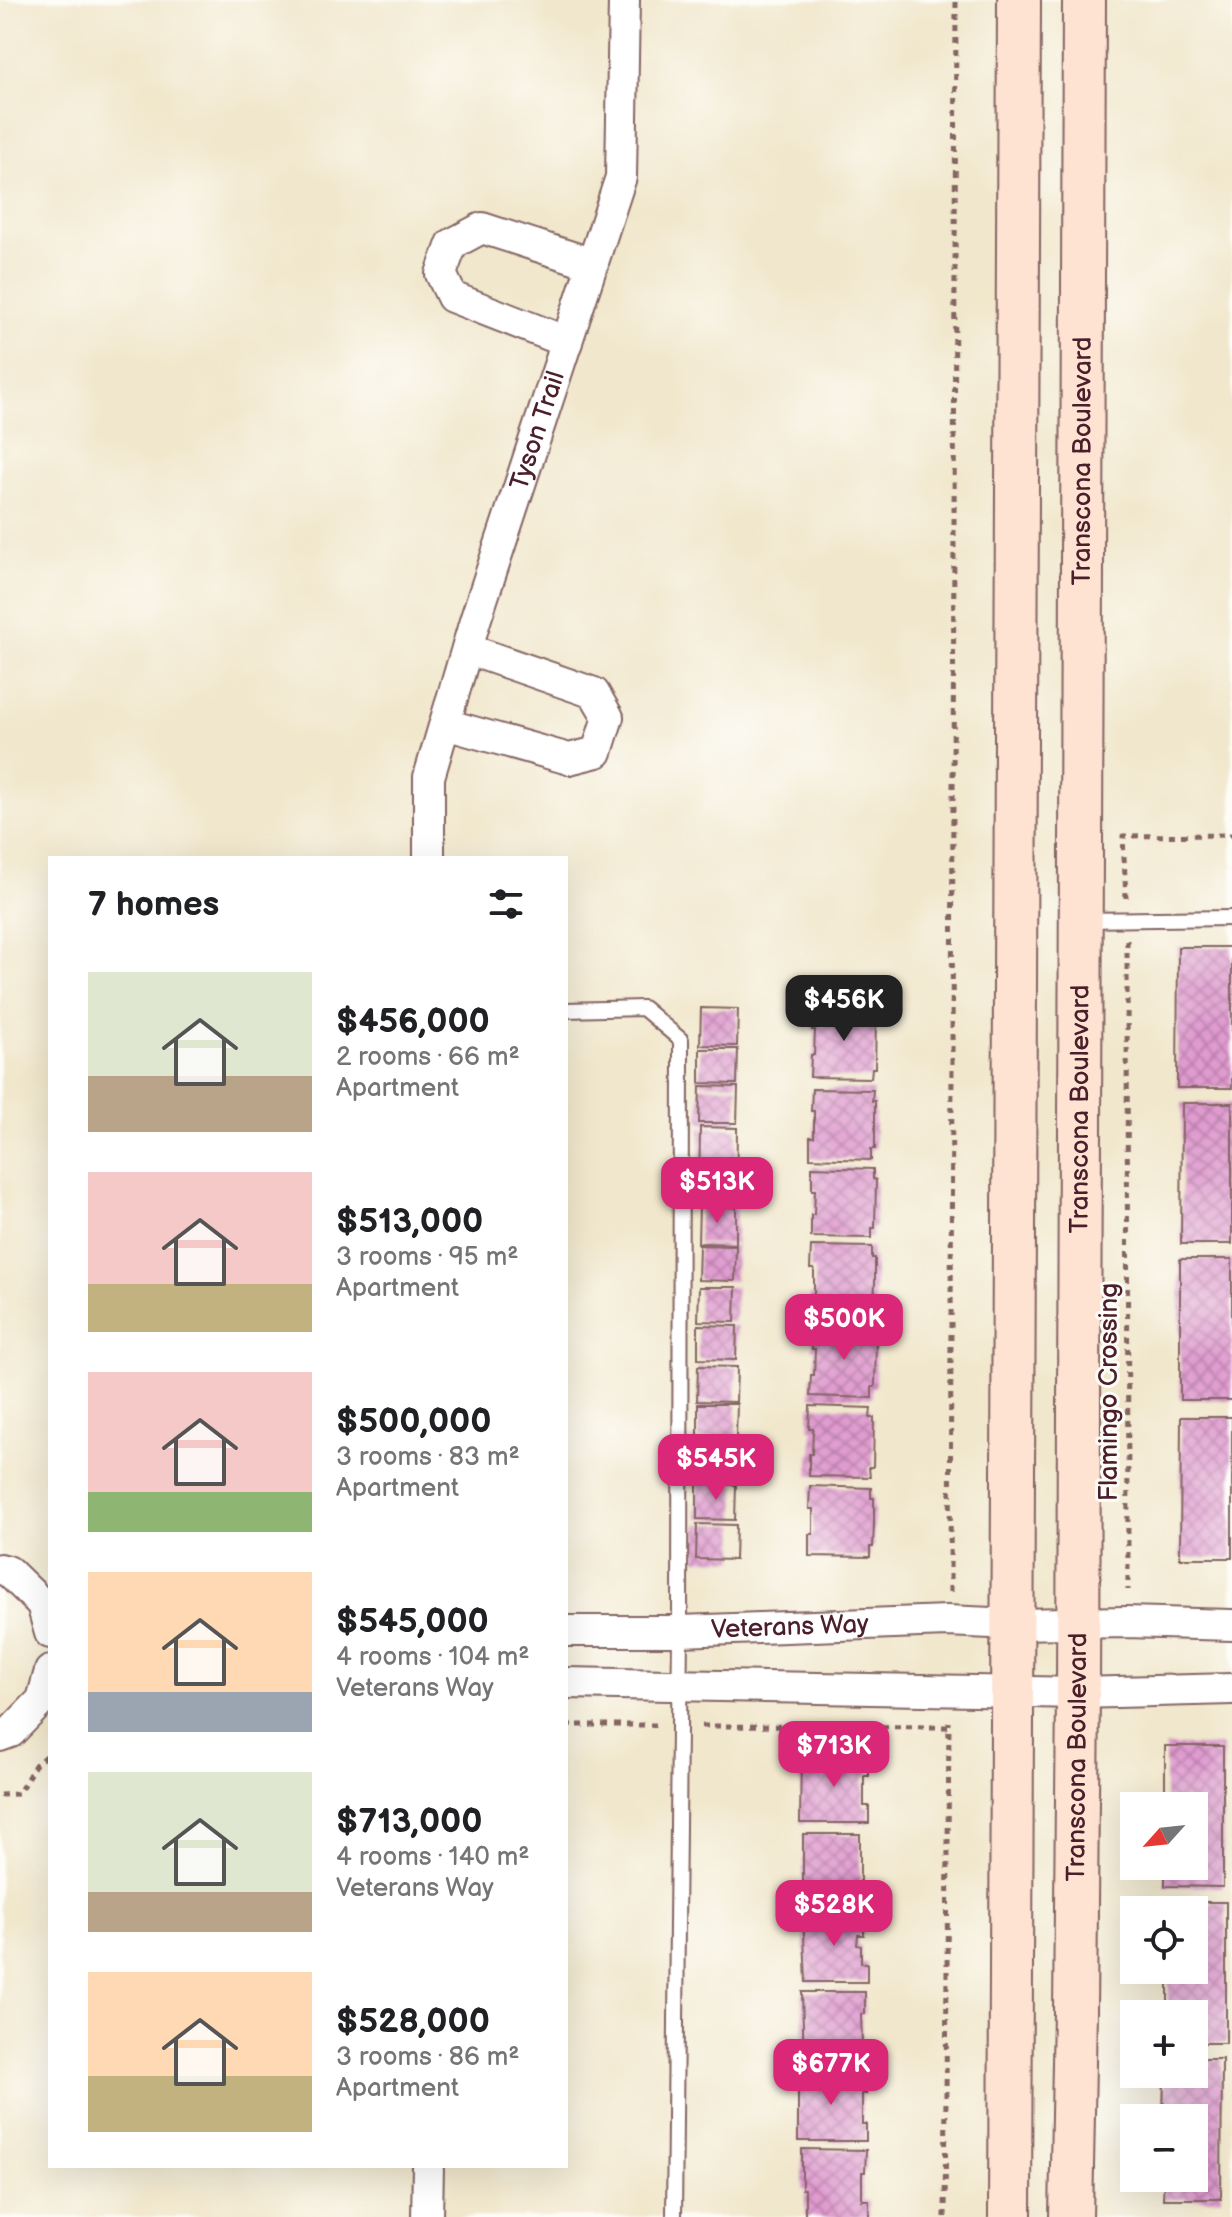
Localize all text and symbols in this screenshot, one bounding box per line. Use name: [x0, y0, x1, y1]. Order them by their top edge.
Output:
street label: Transcona Boulevard: [1066, 337, 1098, 586]
street label: Tyson Trail: [504, 367, 572, 494]
icon: filters: [484, 882, 528, 926]
text: 7 homes: [88, 884, 219, 925]
pin: $456K: [788, 975, 900, 1043]
text: $456K: [804, 985, 884, 1016]
street label: Transcona Boulevard: [1064, 985, 1096, 1234]
text: $456,000: [336, 1001, 490, 1042]
icon: home: [152, 1004, 248, 1100]
text: 2 rooms · 66 m²: [336, 1042, 520, 1073]
text: Apartment: [336, 1073, 459, 1104]
pin: $513K: [661, 1157, 773, 1225]
text: $513K: [679, 1167, 755, 1198]
text: $513,000: [336, 1201, 483, 1242]
icon: home: [152, 1204, 248, 1300]
text: 3 rooms · 95 m²: [336, 1242, 518, 1273]
text: Apartment: [336, 1273, 459, 1304]
street label: Flamingo Crossing: [1094, 1283, 1125, 1501]
pin: $500K: [788, 1294, 900, 1362]
text: $500K: [803, 1304, 885, 1335]
text: $500,000: [336, 1401, 491, 1442]
icon: home: [152, 1404, 248, 1500]
pin: $545K: [660, 1434, 772, 1502]
text: 3 rooms · 83 m²: [336, 1442, 520, 1473]
text: $545K: [676, 1444, 756, 1475]
text: Apartment: [336, 1473, 459, 1504]
text: $545,000: [336, 1601, 489, 1642]
icon: home: [152, 1604, 248, 1700]
street label: Veterans Way: [710, 1608, 870, 1645]
street label: Transcona Boulevard: [1061, 1633, 1094, 1882]
text: 4 rooms · 104 m²: [336, 1642, 530, 1673]
text: Veterans Way: [336, 1673, 494, 1704]
pin: $713K: [778, 1721, 890, 1789]
text: $713K: [796, 1731, 872, 1762]
north arrow: [1120, 1792, 1208, 1880]
map controls: [1120, 1792, 1208, 2192]
text: $713,000: [336, 1801, 482, 1842]
icon: home: [152, 1804, 248, 1900]
text: 4 rooms · 140 m²: [336, 1842, 530, 1873]
text: Veterans Way: [336, 1873, 494, 1904]
pin: $528K: [778, 1880, 890, 1948]
text: $528K: [793, 1890, 875, 1921]
button: locate: [1120, 1896, 1208, 1984]
button: +: [1120, 2000, 1208, 2088]
text: $528,000: [336, 2001, 490, 2042]
icon: home: [152, 2004, 248, 2100]
pin: $677K: [775, 2039, 887, 2107]
text: 3 rooms · 86 m²: [336, 2042, 520, 2073]
text: $677K: [791, 2049, 871, 2080]
text: Apartment: [336, 2073, 459, 2104]
button: −: [1120, 2104, 1208, 2192]

